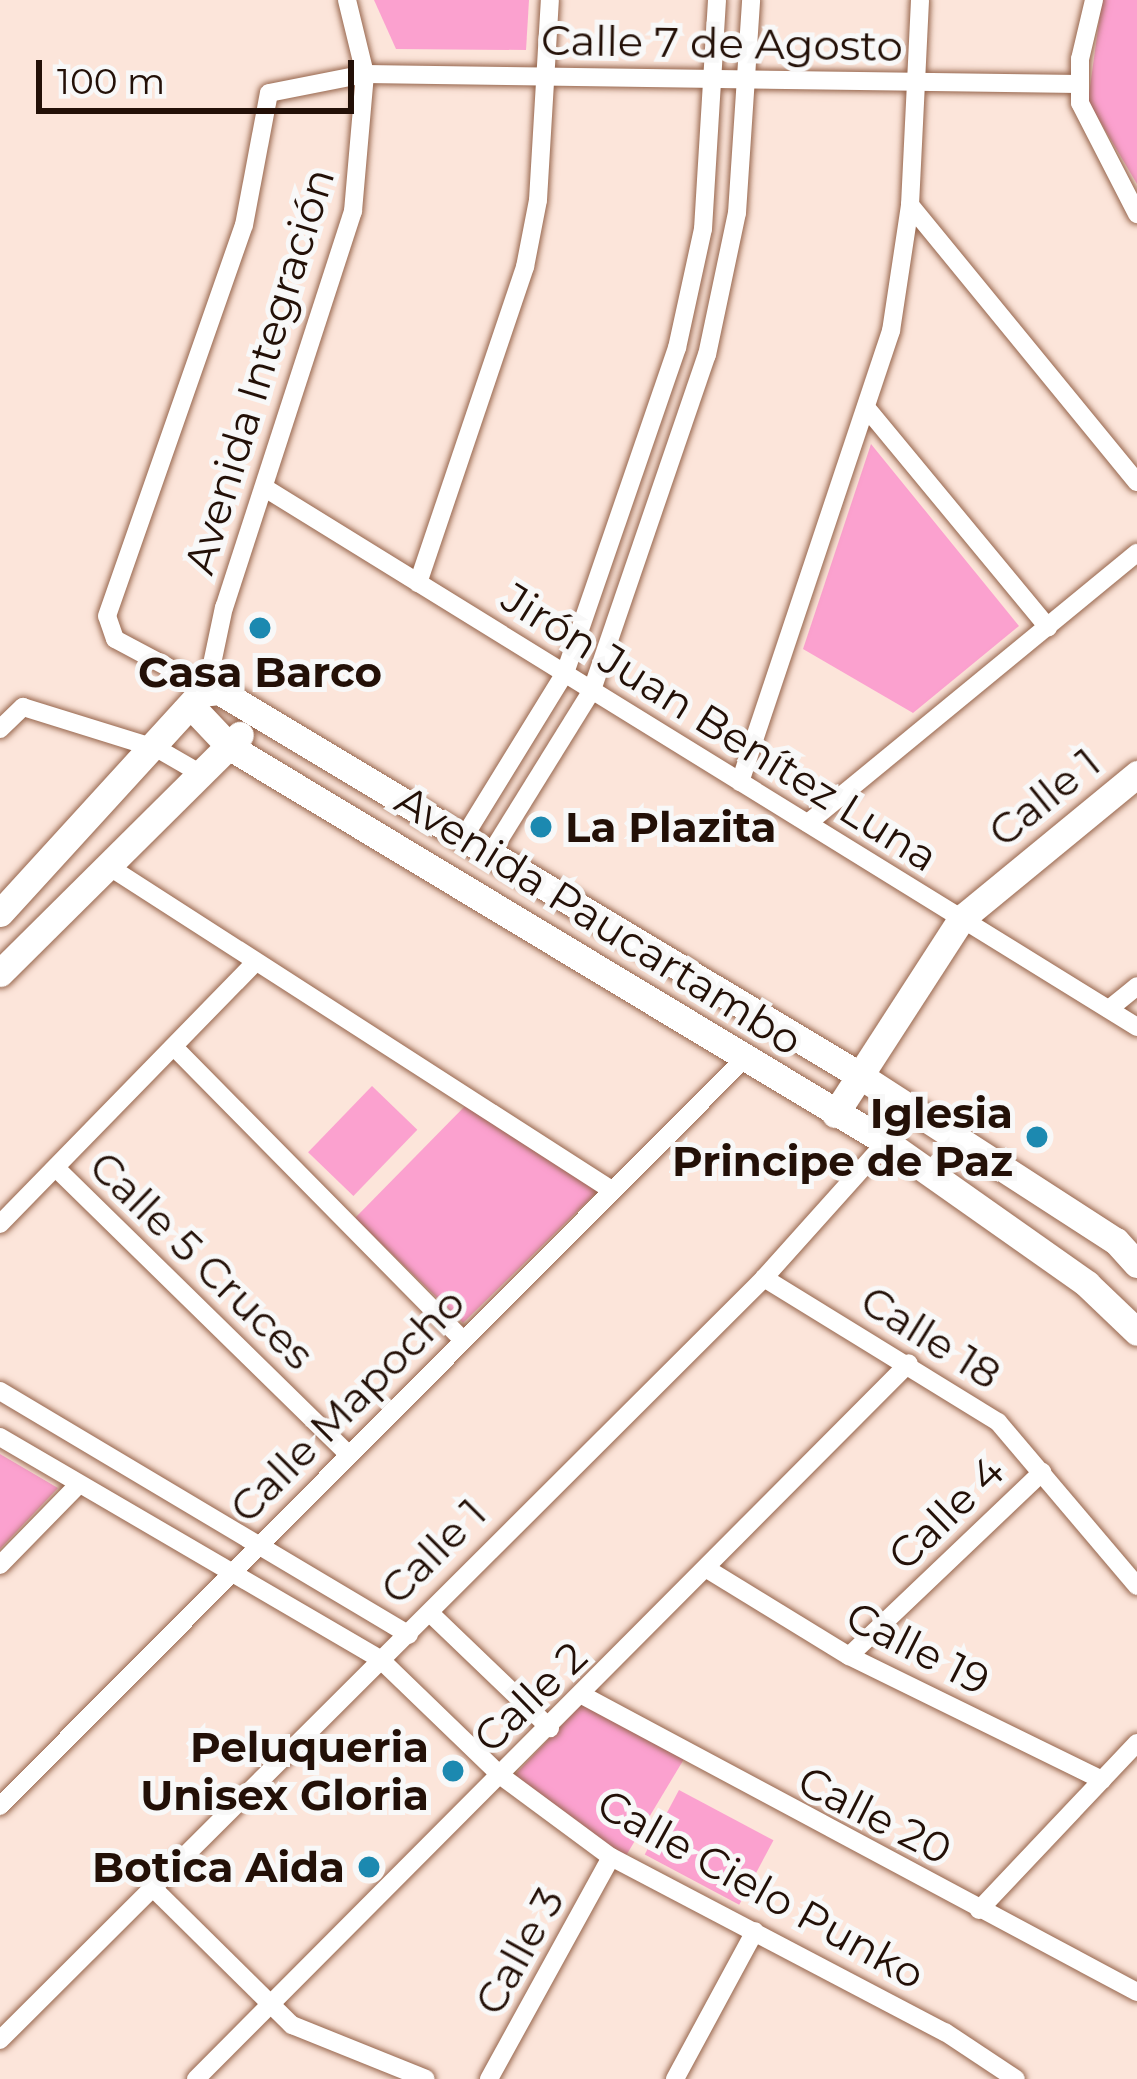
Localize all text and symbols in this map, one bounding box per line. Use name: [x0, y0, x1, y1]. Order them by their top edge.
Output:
street label: Calle 7 de Agosto: [541, 15, 903, 71]
scale bar: [42, 36, 360, 110]
text: 100 m: [57, 59, 165, 103]
street label: Avenida Integración: [173, 162, 345, 580]
street label: Jirón Juan Benítez Luna: [493, 572, 947, 882]
marker: Casa Barco: [247, 615, 273, 641]
place label: Casa Barco: [138, 647, 382, 697]
street label: Calle 1: [978, 737, 1110, 857]
street label: Avenida Paucartambo: [387, 774, 811, 1066]
place label: La Plazita: [565, 802, 777, 852]
marker: La Plazita: [528, 814, 554, 840]
place label: Iglesia Principe de Paz: [672, 1088, 1013, 1186]
marker: Iglesia Principe de Paz: [1024, 1124, 1050, 1150]
street label: Calle 5 Cruces: [79, 1140, 325, 1380]
street label: Calle 18: [852, 1275, 1010, 1399]
street label: Calle Mapocho: [219, 1277, 475, 1533]
street label: Calle 4: [878, 1446, 1014, 1580]
street label: Calle 1: [370, 1488, 496, 1614]
street label: Calle 19: [838, 1591, 998, 1705]
street label: Calle 2: [463, 1631, 597, 1763]
place label: Peluqueria Unisex Gloria: [140, 1722, 429, 1820]
street label: Calle 20: [790, 1755, 960, 1875]
marker: Peluqueria Unisex Gloria: [440, 1758, 466, 1784]
street label: Calle Cielo Punko: [589, 1778, 933, 2000]
place label: Botica Aida: [92, 1842, 345, 1892]
marker: Botica Aida: [356, 1854, 382, 1880]
street label: Calle 3: [464, 1879, 574, 2023]

